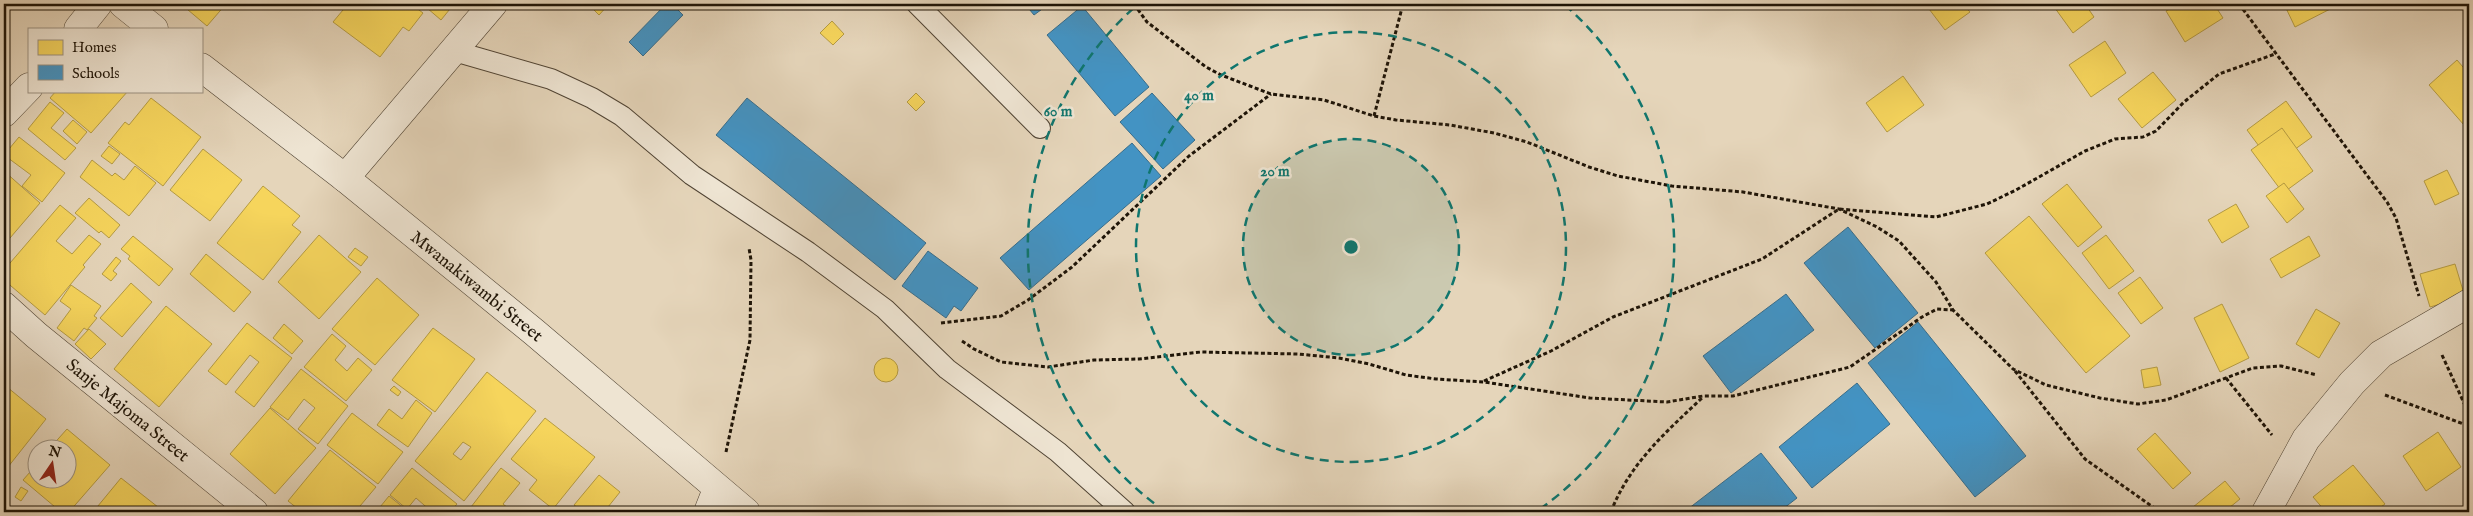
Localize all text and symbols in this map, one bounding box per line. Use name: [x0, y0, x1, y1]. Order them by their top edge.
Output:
legend: [28, 28, 202, 92]
text: Homes: [72, 38, 116, 57]
text: Schools: [72, 64, 120, 83]
text: 40 m: [1184, 86, 1214, 105]
text: 60 m: [1044, 102, 1073, 121]
text: 20 m: [1260, 162, 1290, 181]
street label: Mwanakiwambi Street: [405, 227, 547, 348]
centre of rings: [1342, 238, 1360, 256]
street label: Sanje Majoma Street: [61, 354, 193, 468]
north arrow: [28, 438, 78, 488]
text: N: [46, 442, 63, 462]

